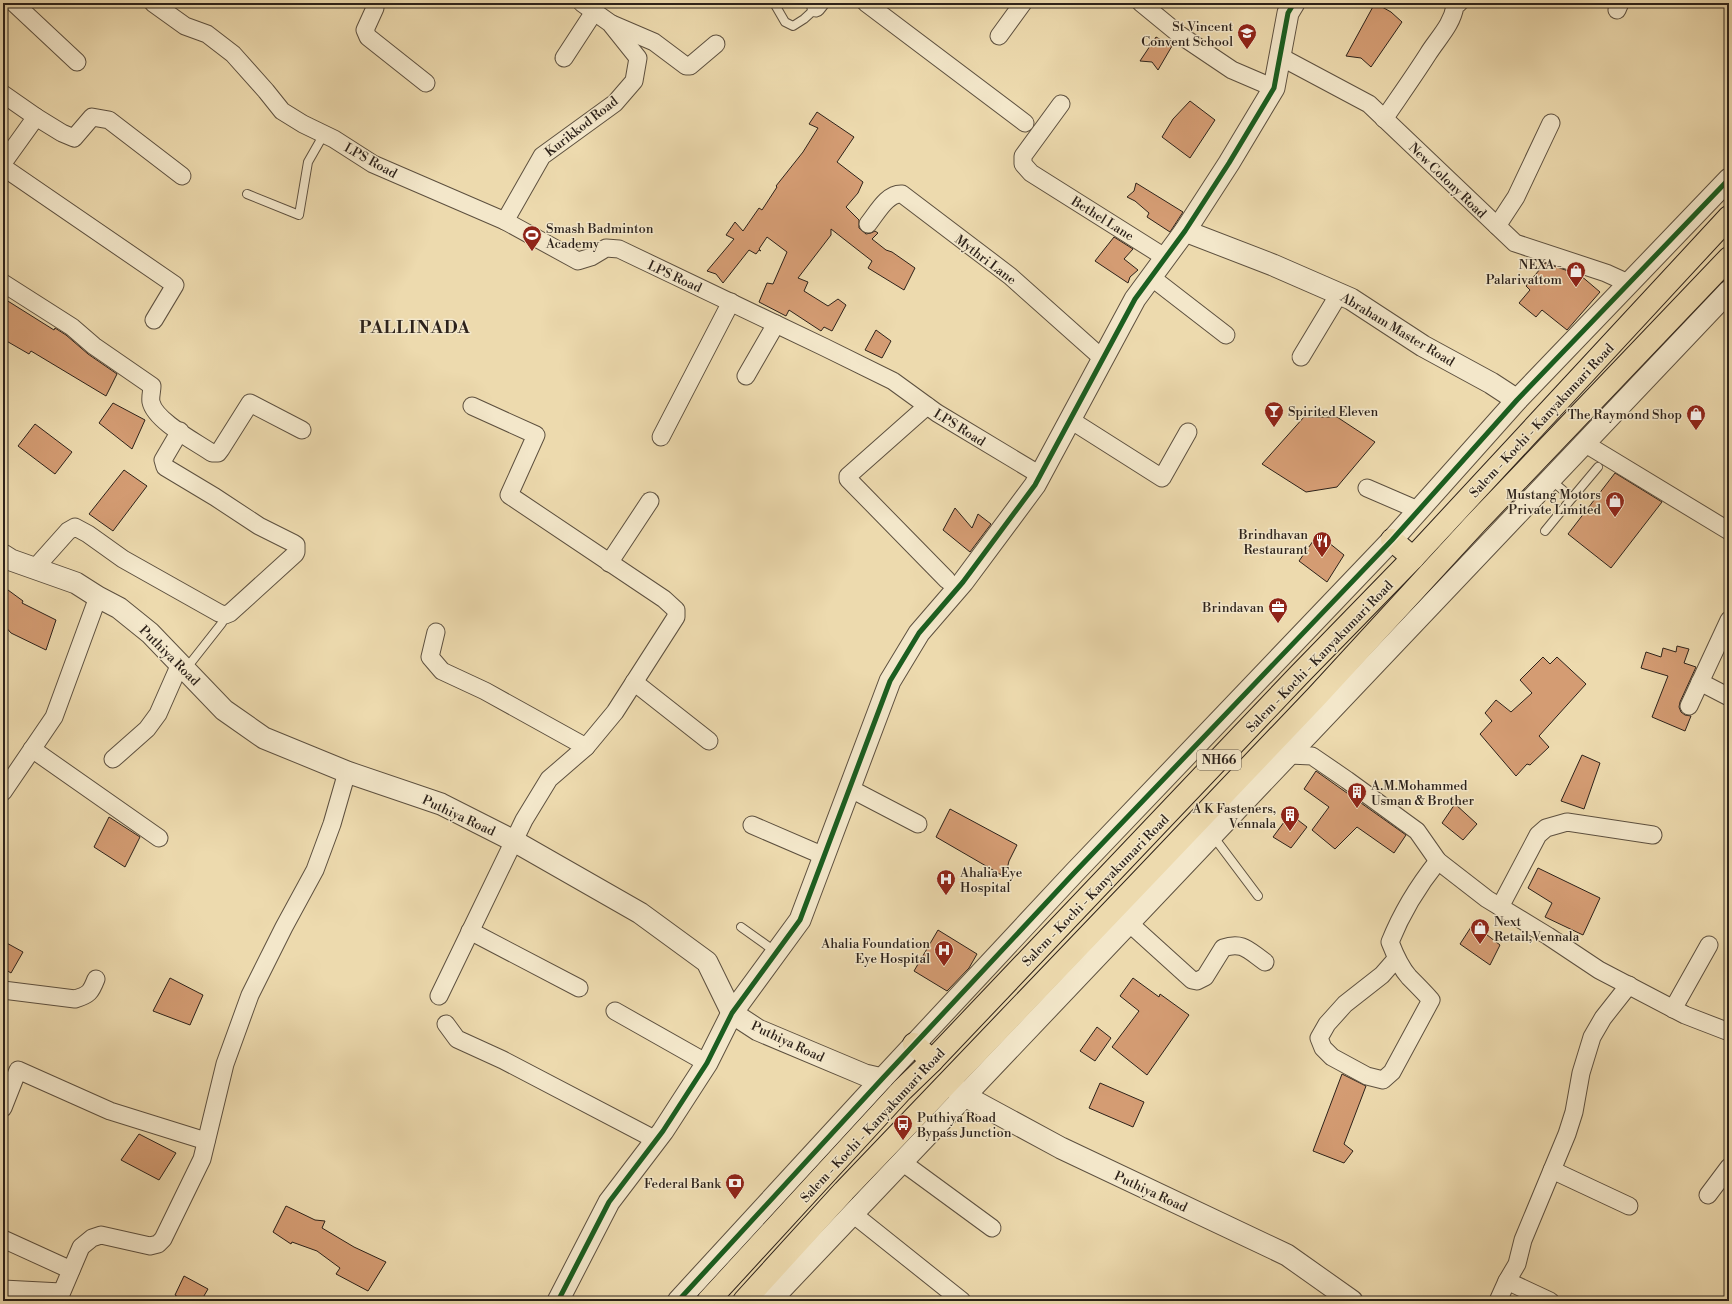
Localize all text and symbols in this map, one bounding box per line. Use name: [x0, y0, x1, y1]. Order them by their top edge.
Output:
place label: St Vincent Convent School: [1141, 19, 1233, 50]
school or university icon: St Vincent Convent School: [1236, 22, 1258, 50]
street label: Kurikkod Road: [542, 93, 622, 160]
street label: LPS Road: [341, 140, 400, 182]
street label: New Colony Road: [1405, 140, 1490, 222]
street label: Bethel Lane: [1067, 193, 1137, 245]
place label: Smash Badminton Academy: [545, 221, 654, 252]
sports icon: Smash Badminton Academy: [521, 224, 543, 252]
street label: Mythri Lane: [952, 232, 1020, 288]
street label: LPS Road: [645, 257, 705, 297]
place label: NEXA - Palarivattom: [1486, 257, 1563, 288]
shop icon: NEXA - Palarivattom: [1565, 260, 1587, 288]
street label: Abraham Master Road: [1337, 289, 1458, 371]
district label: PALLINADA: [359, 317, 471, 339]
street label: Salem - Kochi - Kanyakumari Road: [1466, 340, 1618, 501]
bar icon: Spirited Eleven: [1263, 400, 1285, 428]
shop icon: The Raymond Shop: [1685, 403, 1707, 431]
place label: Spirited Eleven: [1288, 404, 1379, 420]
street label: LPS Road: [931, 406, 989, 450]
place label: The Raymond Shop: [1567, 407, 1682, 423]
place label: Mustang Motors Private Limited: [1506, 487, 1602, 518]
shop icon: Mustang Motors Private Limited: [1604, 490, 1626, 518]
place label: Brindhavan Restaurant: [1238, 527, 1308, 558]
restaurant icon: Brindhavan Restaurant: [1311, 530, 1333, 558]
street label: Salem - Kochi - Kanyakumari Road: [1243, 577, 1397, 736]
office icon: Brindavan: [1267, 596, 1289, 624]
place label: Brindavan: [1201, 600, 1264, 616]
street label: Puthiya Road: [136, 622, 203, 690]
road number: NH66: [1197, 750, 1241, 770]
place label: A.M.Mohammed Usman & Brother: [1370, 778, 1474, 809]
building icon: A.M.Mohammed Usman & Brother: [1346, 781, 1368, 809]
street label: Puthiya Road: [419, 792, 498, 840]
place label: A K Fasteners, Vennala: [1191, 801, 1276, 832]
building icon: A K Fasteners, Vennala: [1279, 804, 1301, 832]
street label: Salem - Kochi - Kanyakumari Road: [1019, 811, 1173, 970]
place label: Ahalia Eye Hospital: [959, 865, 1023, 896]
hospital icon: Ahalia Eye Hospital: [935, 868, 957, 896]
place label: Next Retail,Vennala: [1494, 914, 1580, 945]
shop icon: Next Retail,Vennala: [1469, 917, 1491, 945]
place label: Ahalia Foundation Eye Hospital: [820, 936, 930, 967]
hospital icon: Ahalia Foundation Eye Hospital: [933, 939, 955, 967]
street label: Puthiya Road: [748, 1018, 827, 1066]
street label: Salem - Kochi - Kanyakumari Road: [797, 1045, 949, 1206]
place label: Puthiya Road Bypass Junction: [916, 1110, 1012, 1141]
bus stop icon: Puthiya Road Bypass Junction: [892, 1113, 914, 1141]
street label: Puthiya Road: [1111, 1168, 1190, 1216]
bank icon: Federal Bank: [724, 1172, 746, 1200]
place label: Federal Bank: [644, 1176, 722, 1192]

